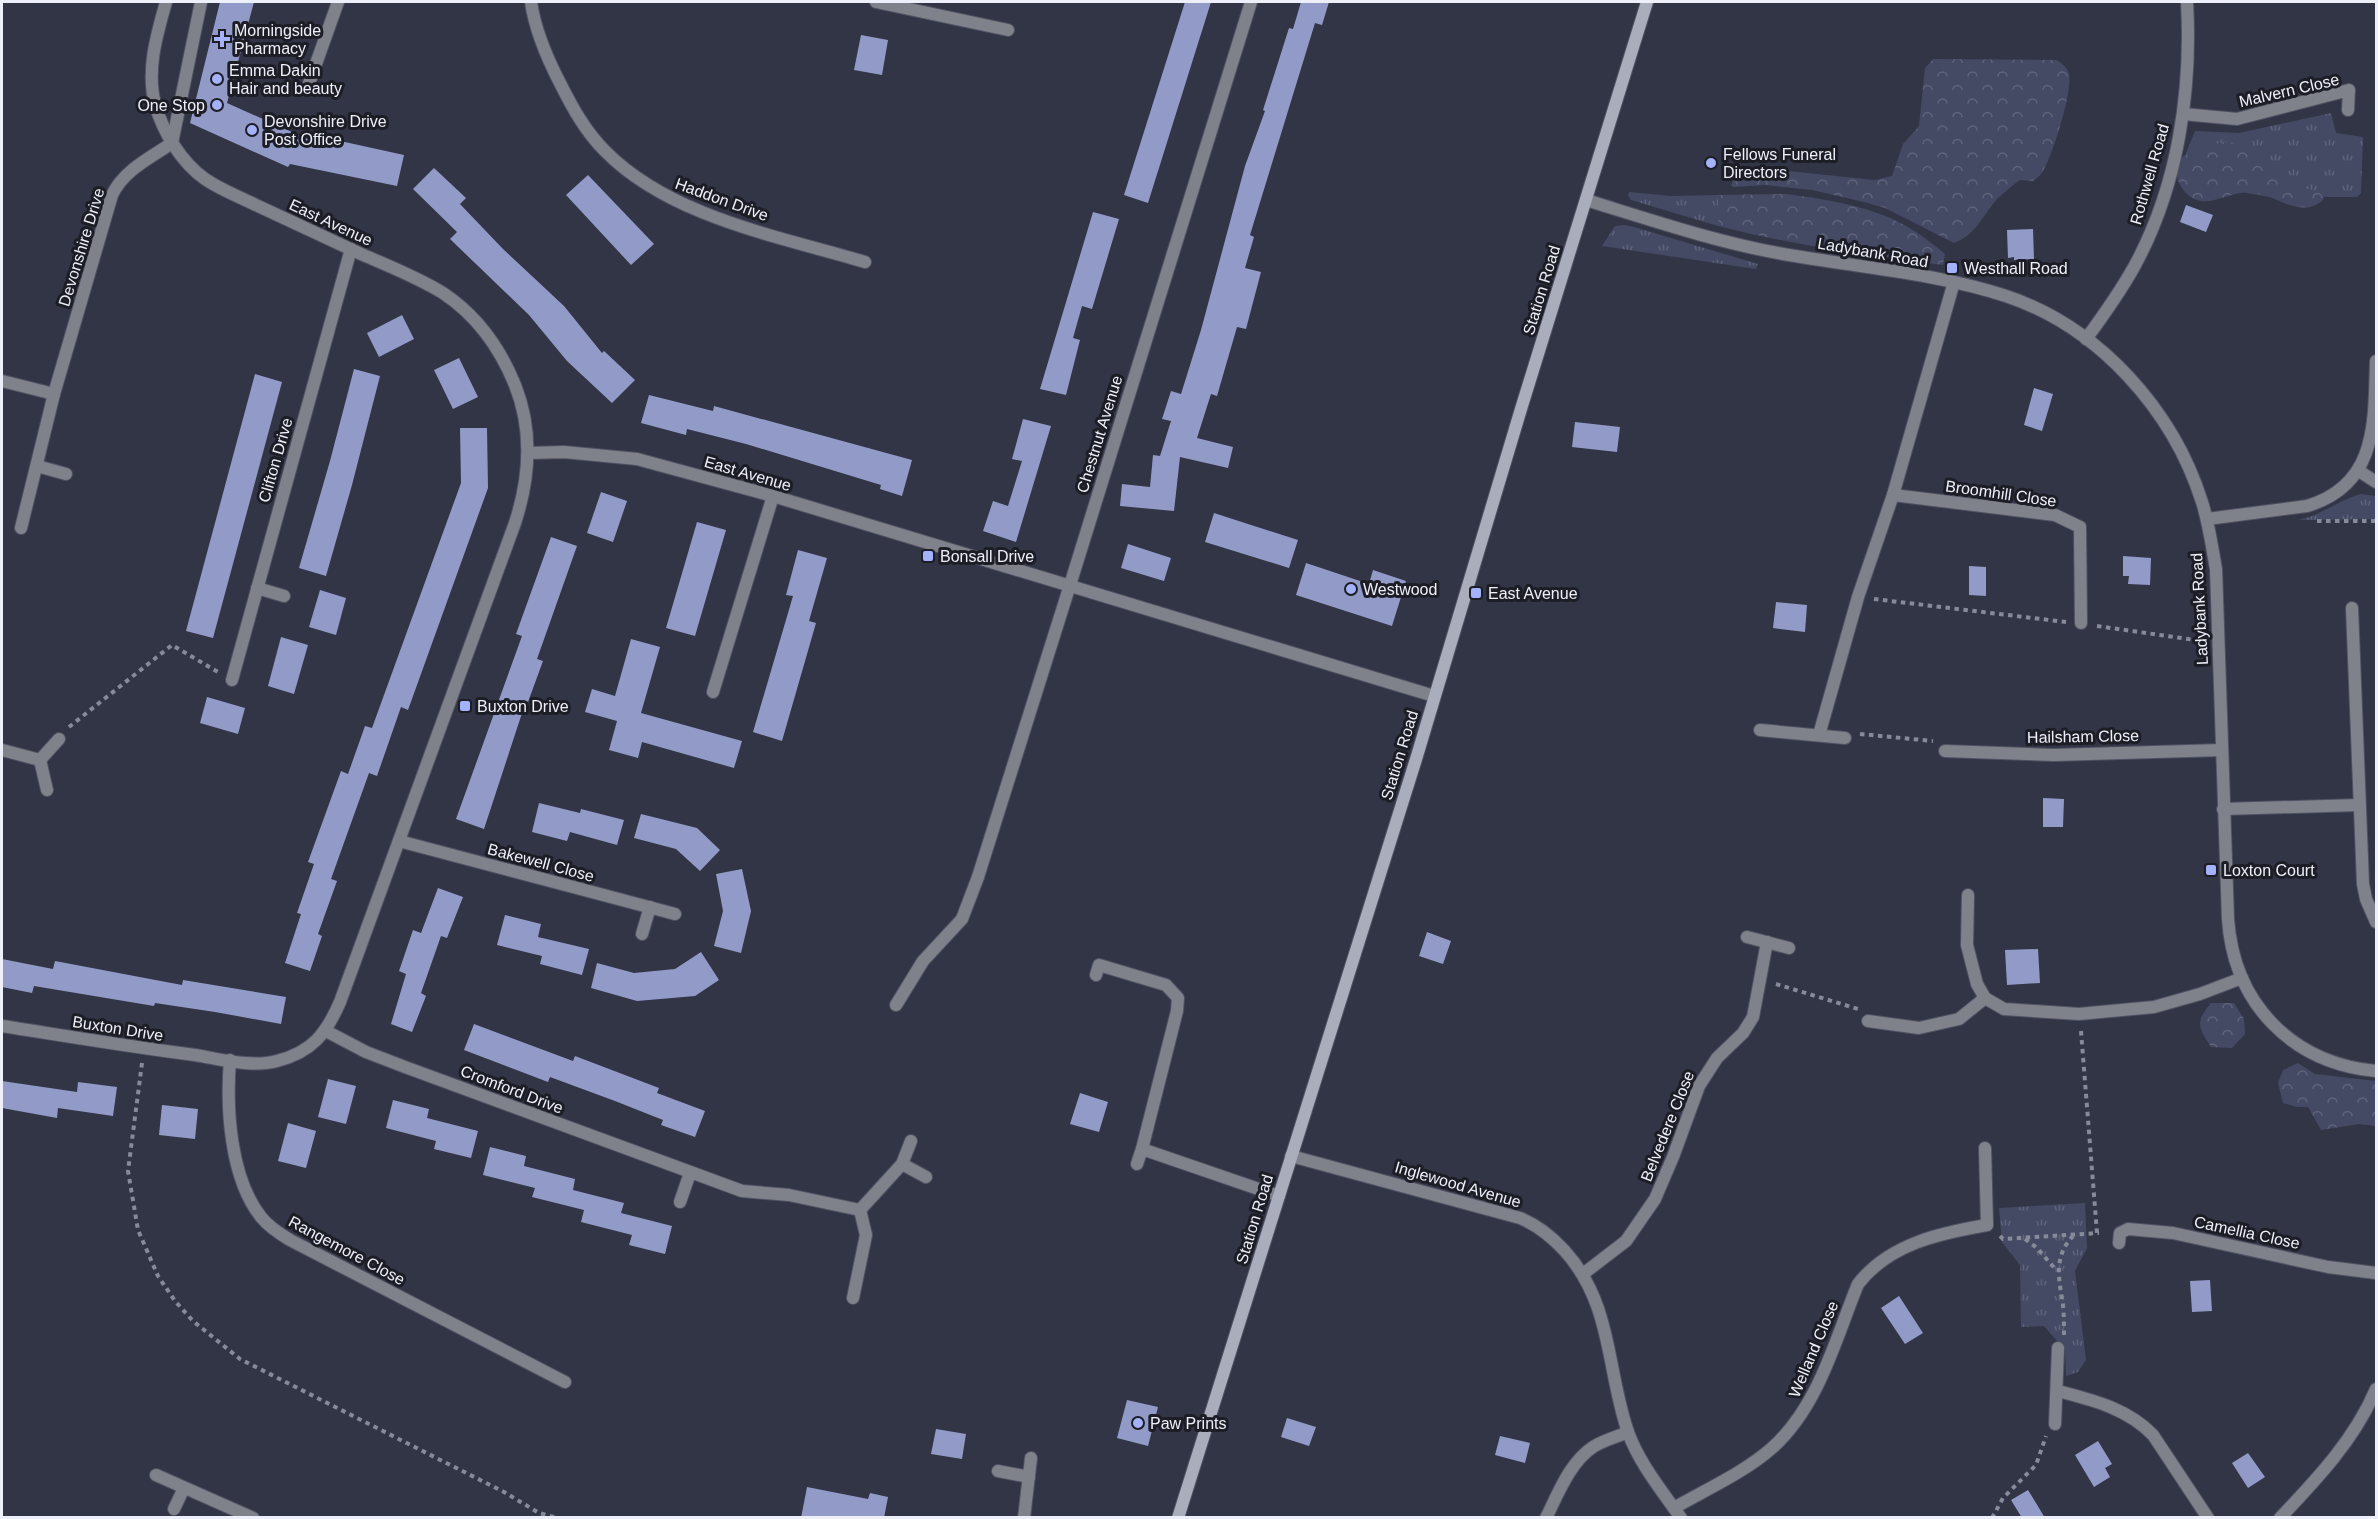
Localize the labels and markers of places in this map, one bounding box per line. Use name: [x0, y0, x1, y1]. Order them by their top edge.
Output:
place label: Morningside Pharmacy: [234, 22, 321, 57]
marker: Morningside Pharmacy: [215, 32, 229, 46]
place label: Emma Dakin Hair and beauty: [229, 62, 342, 97]
marker: Emma Dakin Hair and beauty: [210, 72, 224, 86]
place label: One Stop: [137, 97, 205, 114]
marker: One Stop: [210, 98, 224, 112]
place label: Devonshire Drive Post Office: [264, 113, 387, 148]
marker: Devonshire Drive Post Office: [245, 123, 259, 137]
place label: Fellows Funeral Directors: [1723, 146, 1836, 181]
marker: Fellows Funeral Directors: [1704, 156, 1718, 170]
place label: Westhall Road: [1964, 260, 2068, 277]
marker: Westhall Road: [1945, 261, 1959, 275]
place label: Bonsall Drive: [940, 548, 1034, 565]
marker: Bonsall Drive: [921, 549, 935, 563]
place label: Westwood: [1363, 581, 1437, 598]
marker: Westwood: [1344, 582, 1358, 596]
place label: East Avenue: [1488, 585, 1578, 602]
marker: East Avenue: [1469, 586, 1483, 600]
place label: Buxton Drive: [477, 698, 569, 715]
marker: Buxton Drive: [458, 699, 472, 713]
place label: Loxton Court: [2223, 862, 2315, 879]
marker: Loxton Court: [2204, 863, 2218, 877]
place label: Paw Prints: [1150, 1415, 1226, 1432]
marker: Paw Prints: [1131, 1416, 1145, 1430]

